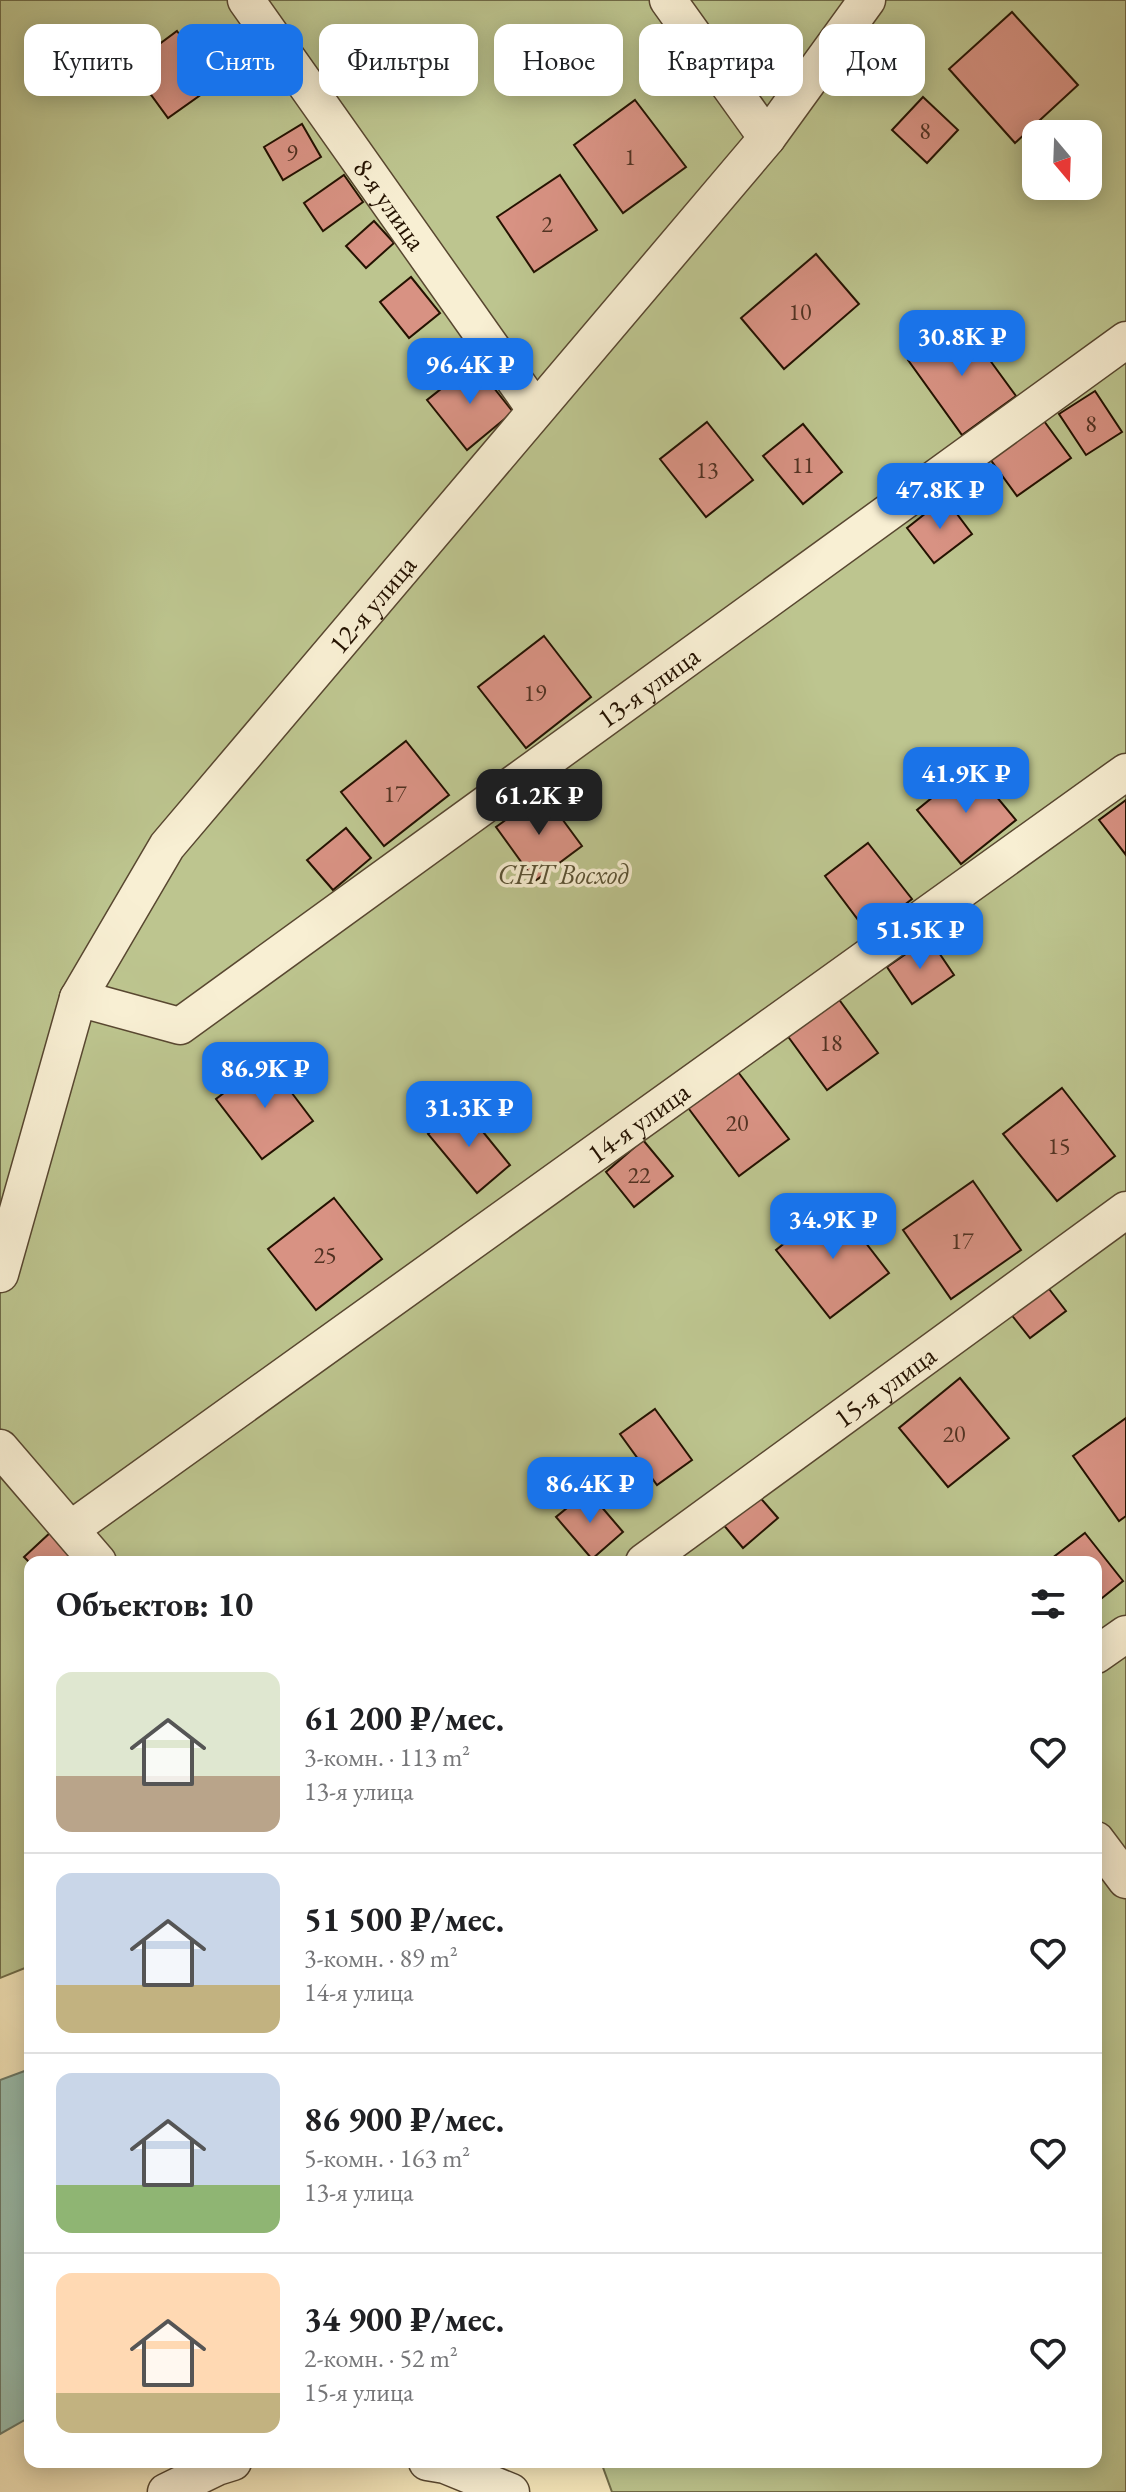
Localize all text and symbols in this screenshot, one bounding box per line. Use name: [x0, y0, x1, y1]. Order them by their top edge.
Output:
chip: Купить: [24, 24, 161, 96]
chip: Снять: [177, 24, 303, 96]
chip: Фильтры: [319, 24, 478, 96]
chip: Новое: [494, 24, 623, 96]
chip: Квартира: [639, 24, 803, 96]
chip: Дом: [819, 24, 925, 96]
house number: 8: [919, 115, 931, 146]
north arrow: [1022, 120, 1102, 200]
map controls: [1022, 120, 1102, 200]
house number: 9: [286, 137, 298, 168]
house number: 1: [624, 141, 636, 172]
street label: 8-я улица: [345, 151, 436, 258]
house number: 2: [541, 208, 553, 239]
house number: 10: [788, 296, 812, 327]
pin: 30.8K ₽: [888, 310, 1036, 378]
text: 30.8K ₽: [917, 319, 1007, 353]
pin: 96.4K ₽: [396, 338, 544, 406]
text: 96.4K ₽: [425, 347, 515, 381]
house number: 8: [1085, 408, 1097, 439]
house number: 11: [791, 449, 815, 480]
house number: 13: [695, 454, 719, 485]
pin: 47.8K ₽: [866, 463, 1014, 531]
text: 47.8K ₽: [895, 472, 985, 506]
street label: 12-я улица: [320, 547, 424, 661]
street label: 13-я улица: [590, 637, 707, 736]
house number: 19: [523, 677, 547, 708]
pin: 41.9K ₽: [892, 747, 1040, 815]
text: 41.9K ₽: [921, 756, 1011, 790]
pin: 61.2K ₽: [465, 769, 613, 837]
house number: 17: [383, 778, 407, 809]
text: 61.2K ₽: [494, 778, 584, 812]
park label: СНТ Восход: [497, 856, 629, 892]
pin: 51.5K ₽: [846, 903, 994, 971]
text: 51.5K ₽: [875, 912, 965, 946]
house number: 18: [819, 1027, 843, 1058]
pin: 86.9K ₽: [191, 1042, 339, 1110]
text: 86.9K ₽: [220, 1051, 310, 1085]
street label: 14-я улица: [580, 1073, 697, 1171]
pin: 31.3K ₽: [395, 1081, 543, 1149]
text: 31.3K ₽: [424, 1090, 514, 1124]
house number: 20: [725, 1107, 749, 1138]
house number: 15: [1047, 1130, 1071, 1161]
house number: 22: [627, 1159, 651, 1190]
pin: 34.9K ₽: [759, 1193, 907, 1261]
text: 34.9K ₽: [788, 1202, 878, 1236]
house number: 17: [950, 1225, 974, 1256]
house number: 25: [313, 1239, 337, 1270]
street label: 15-я улица: [826, 1336, 944, 1436]
house number: 20: [942, 1418, 966, 1449]
pin: 86.4K ₽: [516, 1457, 664, 1525]
text: 86.4K ₽: [545, 1466, 635, 1500]
text: Объектов: 10: [56, 1582, 253, 1626]
icon: filters: [1026, 1582, 1070, 1626]
text: 61 200 ₽/мес.: [304, 1696, 504, 1740]
icon: home: [120, 1704, 216, 1800]
icon: heart: [1026, 1730, 1070, 1774]
text: 3-комн. · 113 m²: [304, 1740, 470, 1774]
text: 13-я улица: [304, 1774, 414, 1808]
text: 51 500 ₽/мес.: [304, 1897, 504, 1941]
icon: home: [120, 1905, 216, 2001]
icon: heart: [1026, 1931, 1070, 1975]
text: 3-комн. · 89 m²: [304, 1941, 458, 1975]
text: 14-я улица: [304, 1975, 414, 2009]
text: 86 900 ₽/мес.: [304, 2097, 504, 2141]
icon: home: [120, 2105, 216, 2201]
icon: heart: [1026, 2131, 1070, 2175]
text: 5-комн. · 163 m²: [304, 2141, 470, 2175]
text: 13-я улица: [304, 2175, 414, 2209]
text: 34 900 ₽/мес.: [304, 2297, 504, 2341]
icon: home: [120, 2305, 216, 2401]
icon: heart: [1026, 2331, 1070, 2375]
text: 2-комн. · 52 m²: [304, 2341, 458, 2375]
text: 15-я улица: [304, 2375, 414, 2409]

